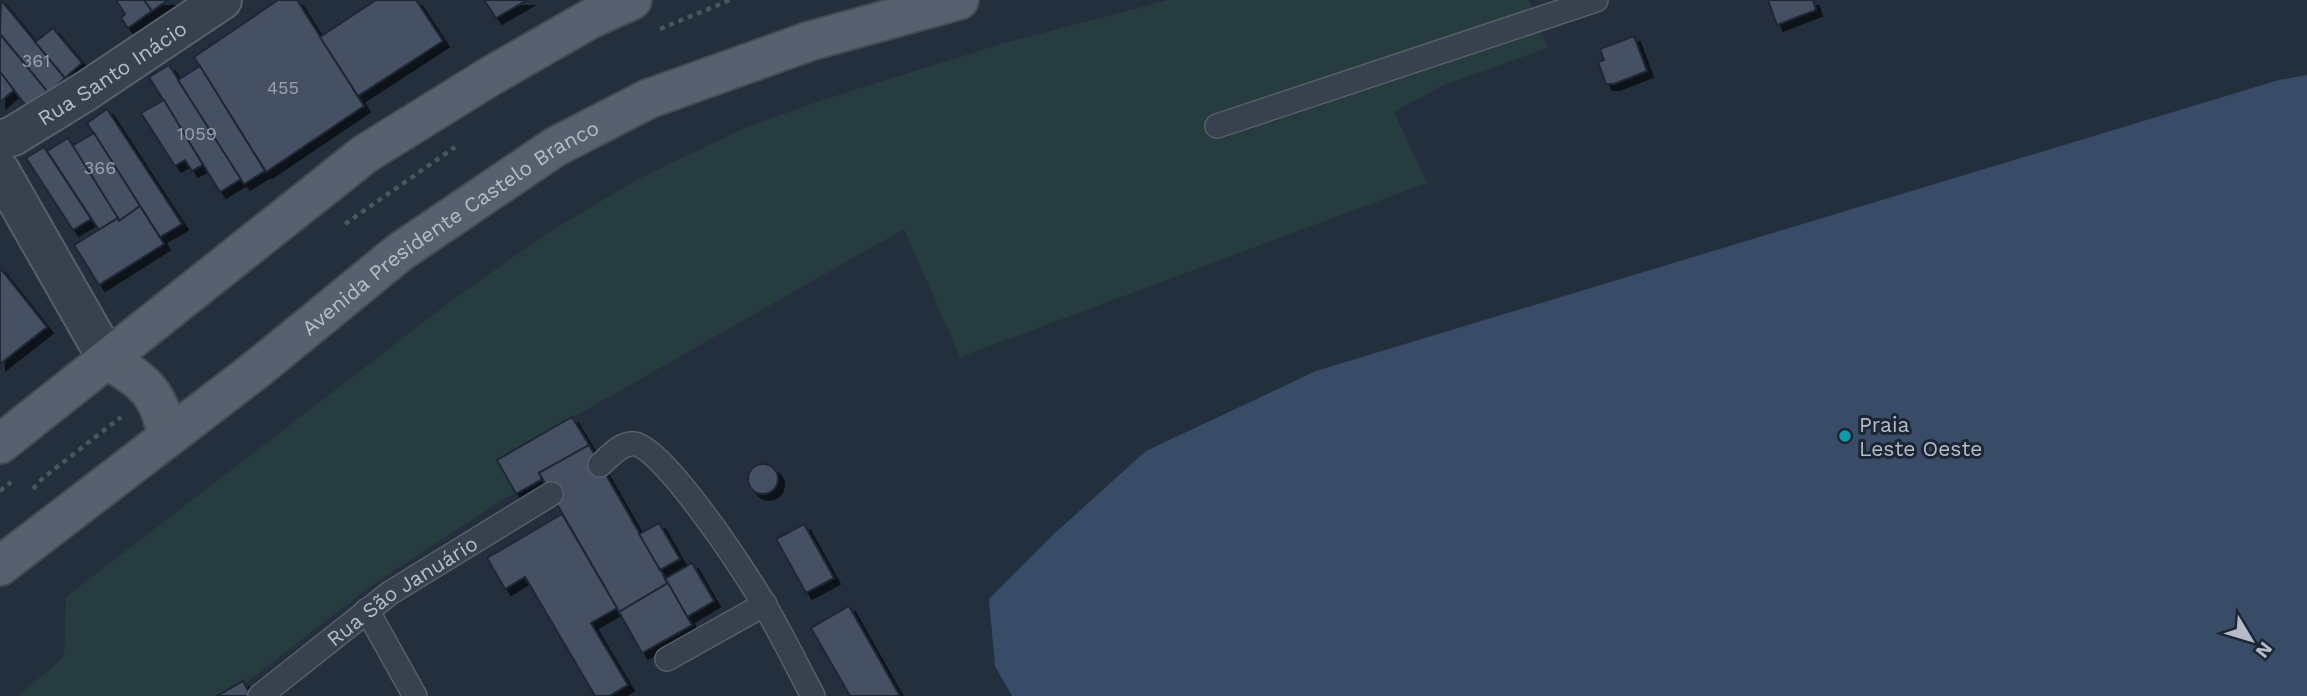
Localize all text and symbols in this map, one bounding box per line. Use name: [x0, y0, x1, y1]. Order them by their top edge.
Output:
street label: Rua Santo Inácio: [33, 15, 191, 130]
house number: 361: [22, 50, 50, 71]
house number: 455: [267, 77, 299, 98]
street label: Avenida Presidente Castelo Branco: [296, 114, 603, 340]
house number: 1059: [177, 123, 217, 144]
house number: 366: [84, 157, 116, 178]
place label: Praia Leste Oeste: [1859, 412, 1982, 461]
marker: Praia Leste Oeste: [1837, 428, 1853, 444]
street label: Rua São Januário: [321, 530, 482, 651]
north arrow: [2216, 605, 2286, 675]
text: N: [2251, 638, 2277, 663]

